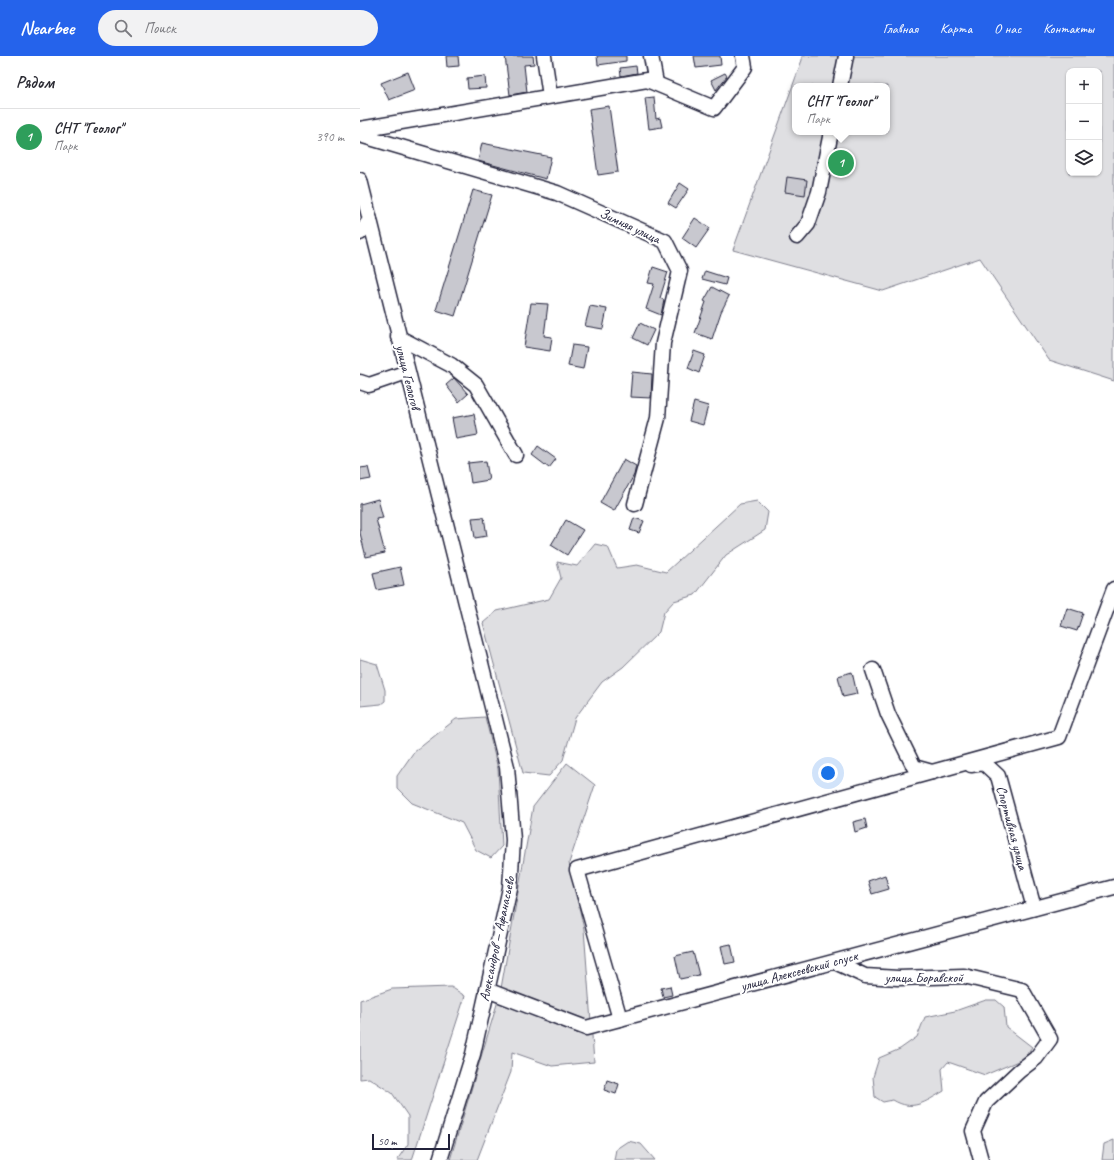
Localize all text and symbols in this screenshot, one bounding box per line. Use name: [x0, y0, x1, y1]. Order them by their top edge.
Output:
search box: [98, 10, 378, 46]
text: Nearbee: [20, 16, 74, 40]
icon: search: [112, 17, 134, 39]
text: Поиск: [144, 19, 176, 38]
text: Главная: [883, 20, 918, 37]
text: Карта: [940, 20, 972, 37]
text: О нас: [994, 20, 1021, 37]
text: Контакты: [1043, 20, 1094, 37]
map controls: [1066, 68, 1102, 176]
button: +: [1066, 68, 1102, 104]
text: Рядом: [16, 72, 54, 93]
popup: [792, 83, 890, 135]
text: СНТ "Геолог": [806, 92, 876, 111]
button: −: [1066, 104, 1102, 140]
text: Парк: [806, 111, 830, 127]
text: СНТ "Геолог": [54, 119, 123, 138]
text: 1: [26, 129, 32, 145]
text: 390 m: [316, 129, 344, 145]
text: Парк: [54, 138, 77, 154]
button: layers: [1066, 140, 1102, 176]
pin: 1: [828, 148, 854, 178]
street label: Зимняя улица: [597, 205, 664, 248]
street label: улица Геологов: [392, 342, 425, 414]
your location: [818, 763, 838, 783]
street label: Спортивная улица: [993, 784, 1032, 873]
street label: Александров — Афанасьево: [475, 874, 519, 1003]
street label: улица Алексеевский спуск: [738, 947, 861, 995]
street label: улица Боравской: [884, 969, 964, 986]
scale bar: [372, 1132, 450, 1151]
text: 50 m: [378, 1134, 397, 1148]

